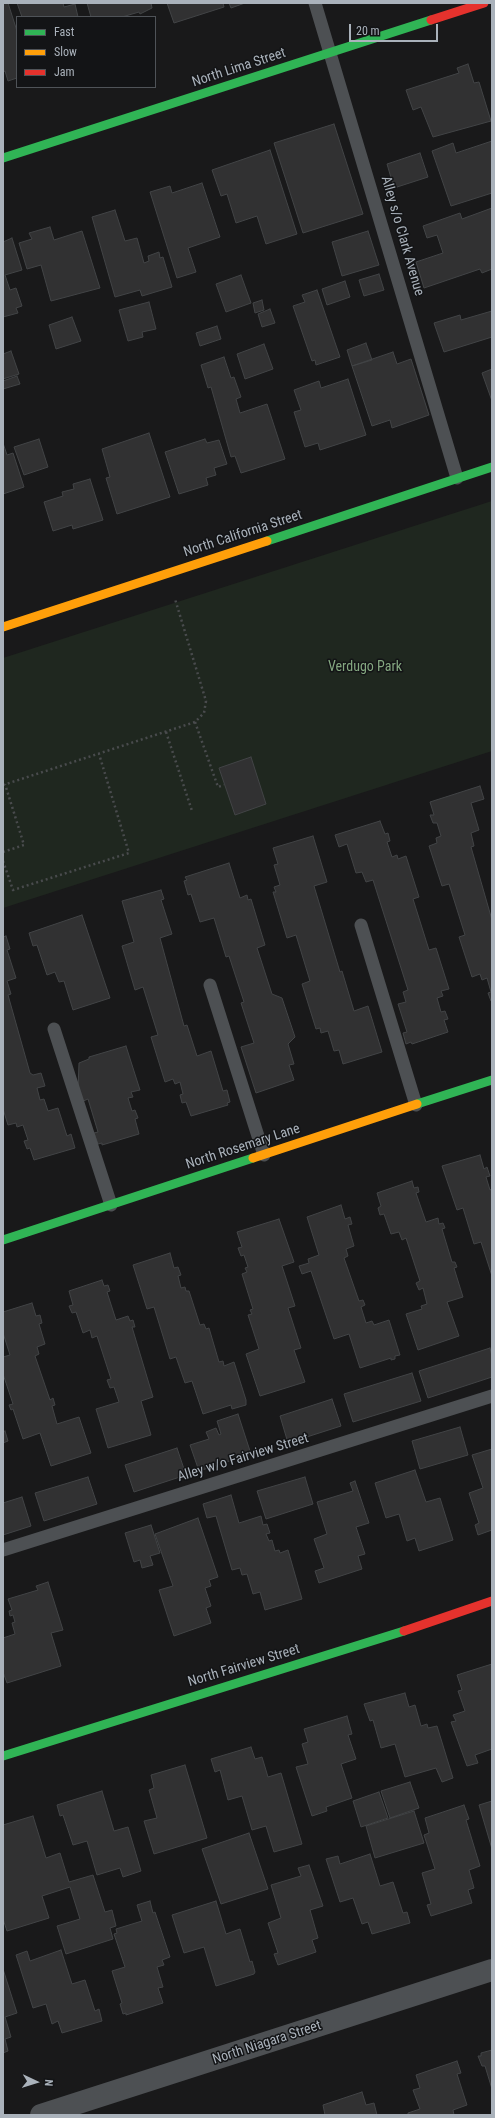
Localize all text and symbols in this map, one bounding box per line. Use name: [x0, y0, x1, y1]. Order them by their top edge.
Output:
legend: [16, 16, 156, 88]
scale bar: [351, 16, 440, 42]
text: 20 m: [356, 24, 380, 38]
text: Fast: [54, 25, 74, 39]
text: Slow: [54, 45, 77, 59]
street label: North Lima Street: [190, 45, 288, 91]
text: Jam: [54, 65, 75, 79]
street label: Alley s/o Clark Avenue: [377, 174, 427, 298]
street label: North California Street: [181, 507, 305, 561]
park label: Verdugo Park: [328, 659, 402, 675]
street label: North Rosemary Lane: [184, 1121, 302, 1173]
street label: Alley w/o Fairview Street: [175, 1430, 311, 1486]
street label: North Fairview Street: [186, 1641, 302, 1691]
street label: North Niagara Street: [211, 2017, 323, 2069]
north arrow: [16, 2062, 56, 2102]
text: N: [42, 2079, 55, 2087]

